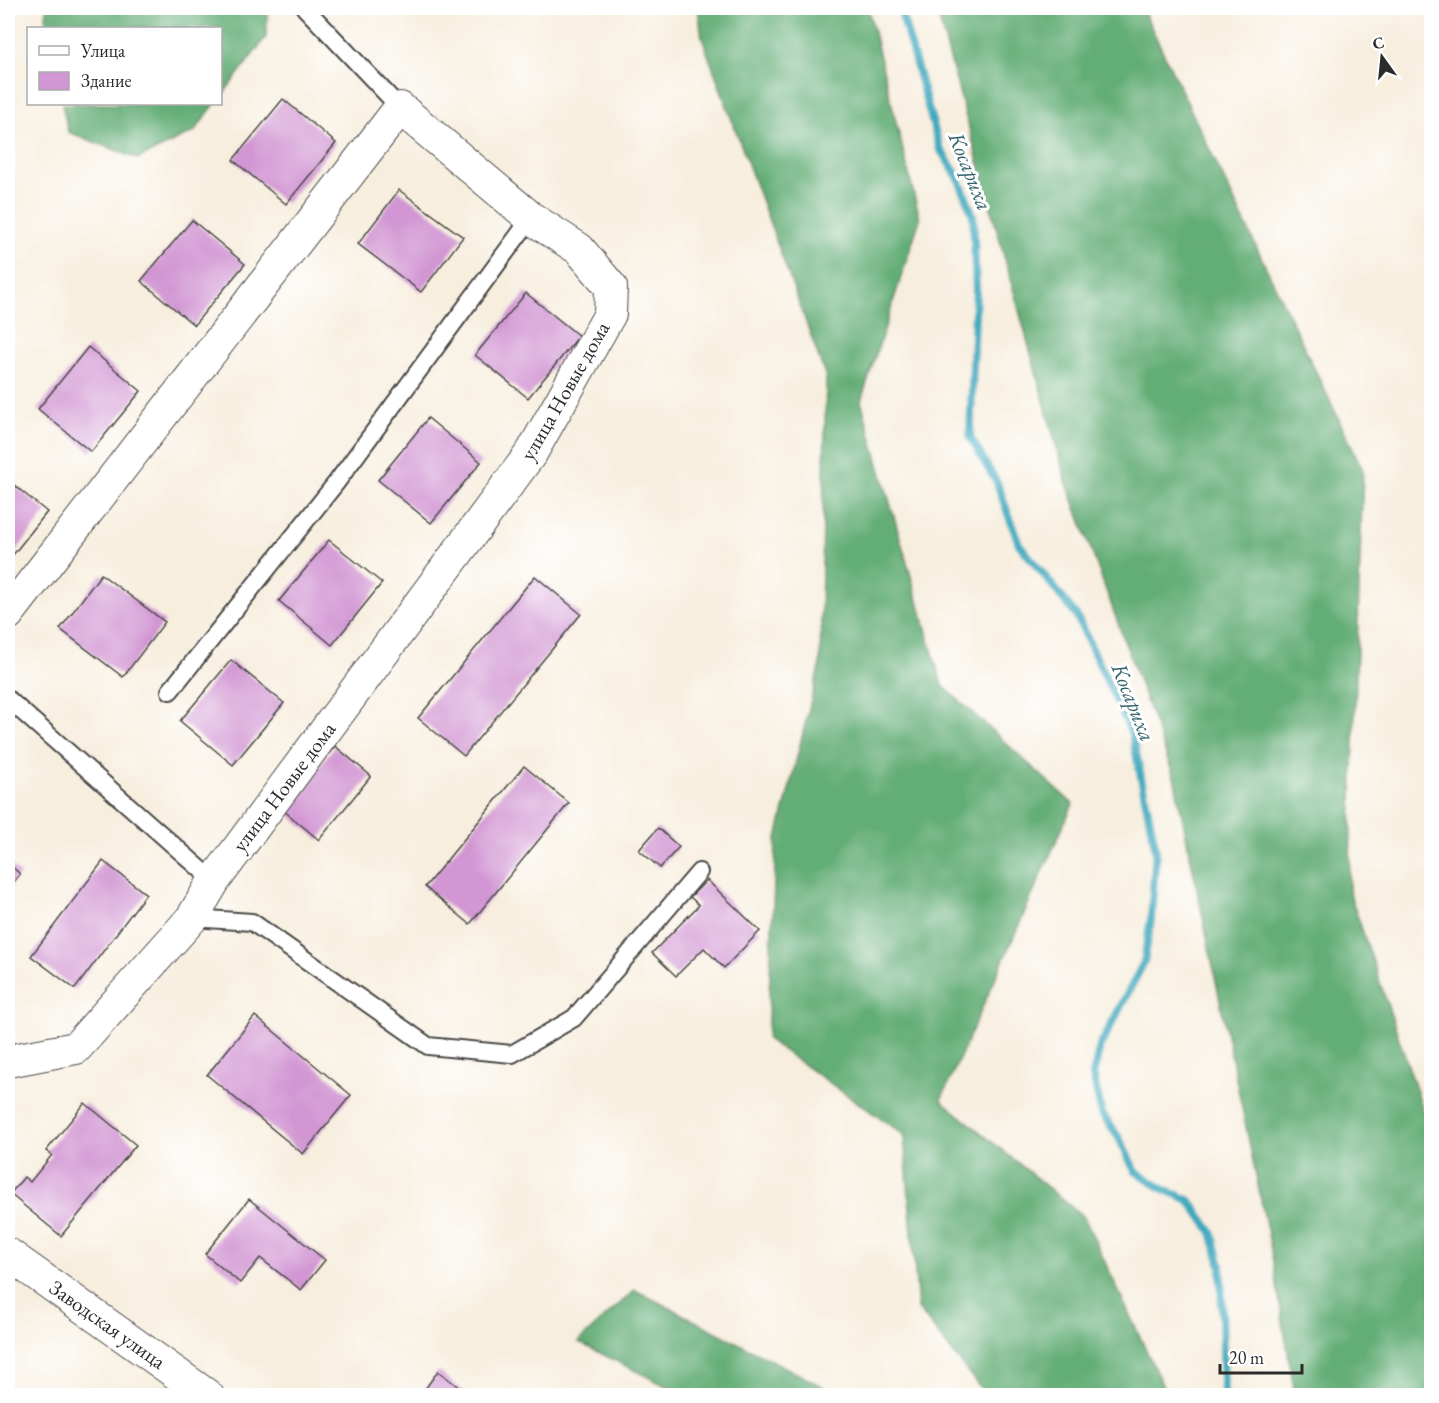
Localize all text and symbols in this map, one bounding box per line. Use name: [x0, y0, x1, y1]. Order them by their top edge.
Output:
legend: [27, 27, 222, 105]
north arrow: [1352, 27, 1412, 87]
text: С: [1370, 31, 1386, 55]
text: Улица: [80, 39, 126, 62]
text: Здание: [81, 69, 131, 92]
water label: Косариха: [941, 127, 999, 215]
street label: улица Новые дома: [514, 316, 616, 465]
water label: Косариха: [1104, 658, 1162, 746]
street label: улица Новые дома: [226, 716, 342, 857]
street label: Заводская улица: [44, 1274, 172, 1375]
scale bar: [1220, 1337, 1302, 1375]
text: 20 m: [1229, 1346, 1264, 1369]

